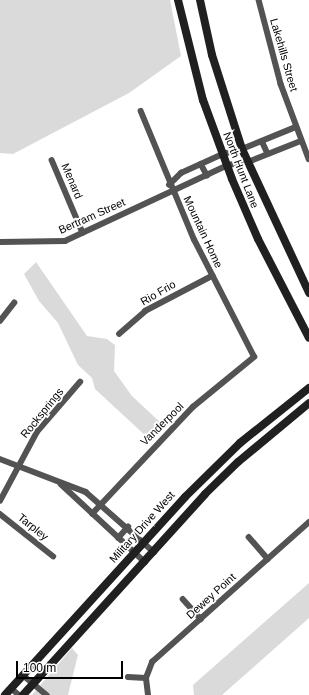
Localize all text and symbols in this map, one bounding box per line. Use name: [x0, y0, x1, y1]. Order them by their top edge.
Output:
street label: Lakehills Street: [267, 17, 301, 93]
street label: North Hunt Lane: [220, 130, 262, 210]
street label: Menard: [59, 161, 85, 201]
street label: Mountain Home: [181, 194, 225, 270]
street label: Bertram Street: [57, 195, 127, 237]
street label: Rio Frio: [138, 278, 178, 308]
street label: Rocksprings: [18, 385, 66, 441]
street label: Vanderpool: [138, 400, 186, 448]
street label: Military Drive West: [106, 489, 178, 565]
street label: Tarpley: [15, 511, 51, 543]
street label: Dewey Point: [184, 570, 238, 622]
scale bar: [18, 653, 125, 679]
text: 100 m: [23, 661, 56, 675]

